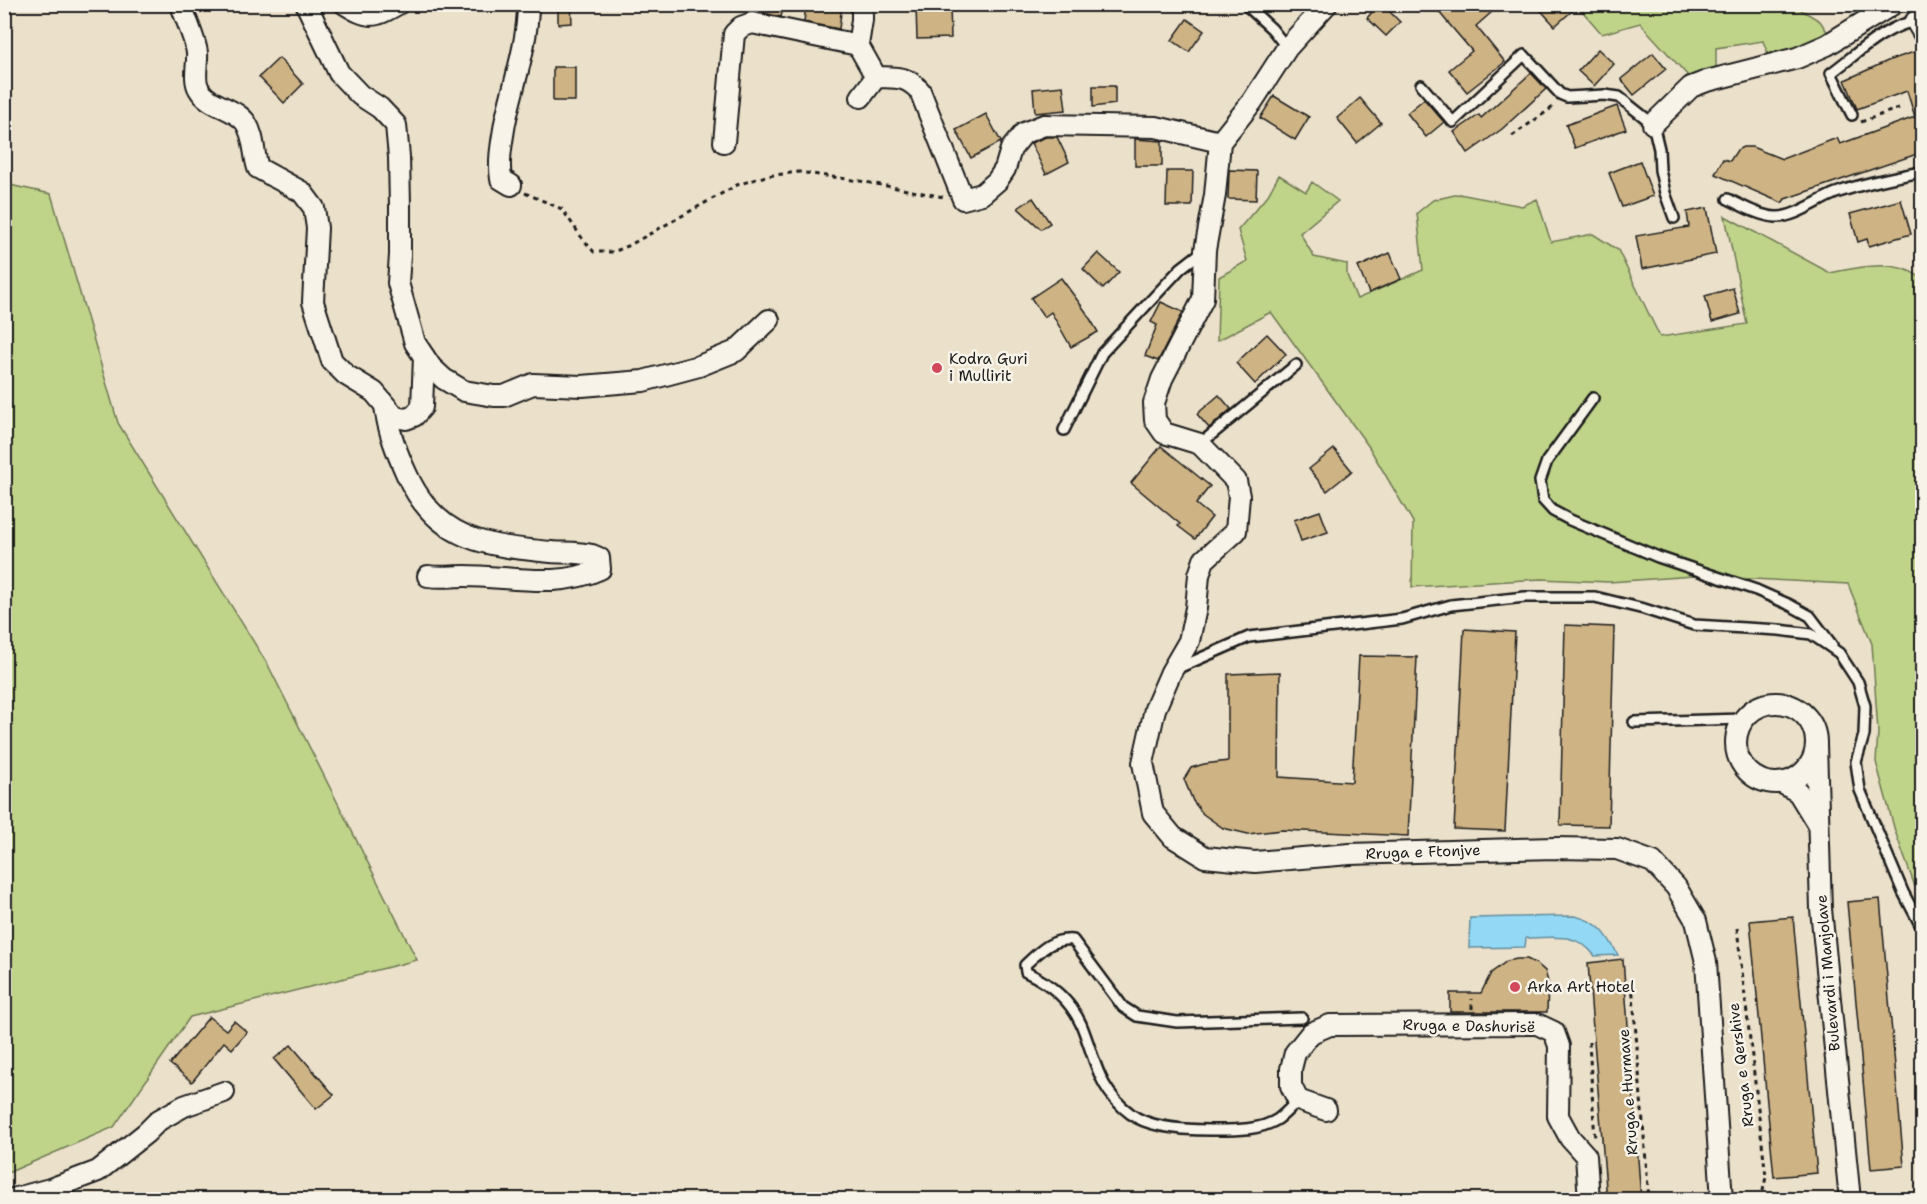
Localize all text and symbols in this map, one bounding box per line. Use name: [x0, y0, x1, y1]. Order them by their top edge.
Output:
place label: Kodra Guri i Mullirit: [949, 349, 1028, 386]
marker: Kodra Guri i Mullirit: [930, 361, 944, 375]
street label: Rruga e Ftonjve: [1365, 840, 1481, 864]
street label: Bulevardi i Manjolave: [1811, 894, 1845, 1052]
place label: Arka Art Hotel: [1527, 977, 1635, 997]
marker: Arka Art Hotel: [1508, 980, 1522, 994]
street label: Rruga e Qershive: [1723, 1002, 1759, 1128]
street label: Rruga e Dashurisë: [1403, 1015, 1535, 1037]
street label: Rruga e Hurmave: [1614, 1028, 1642, 1156]

